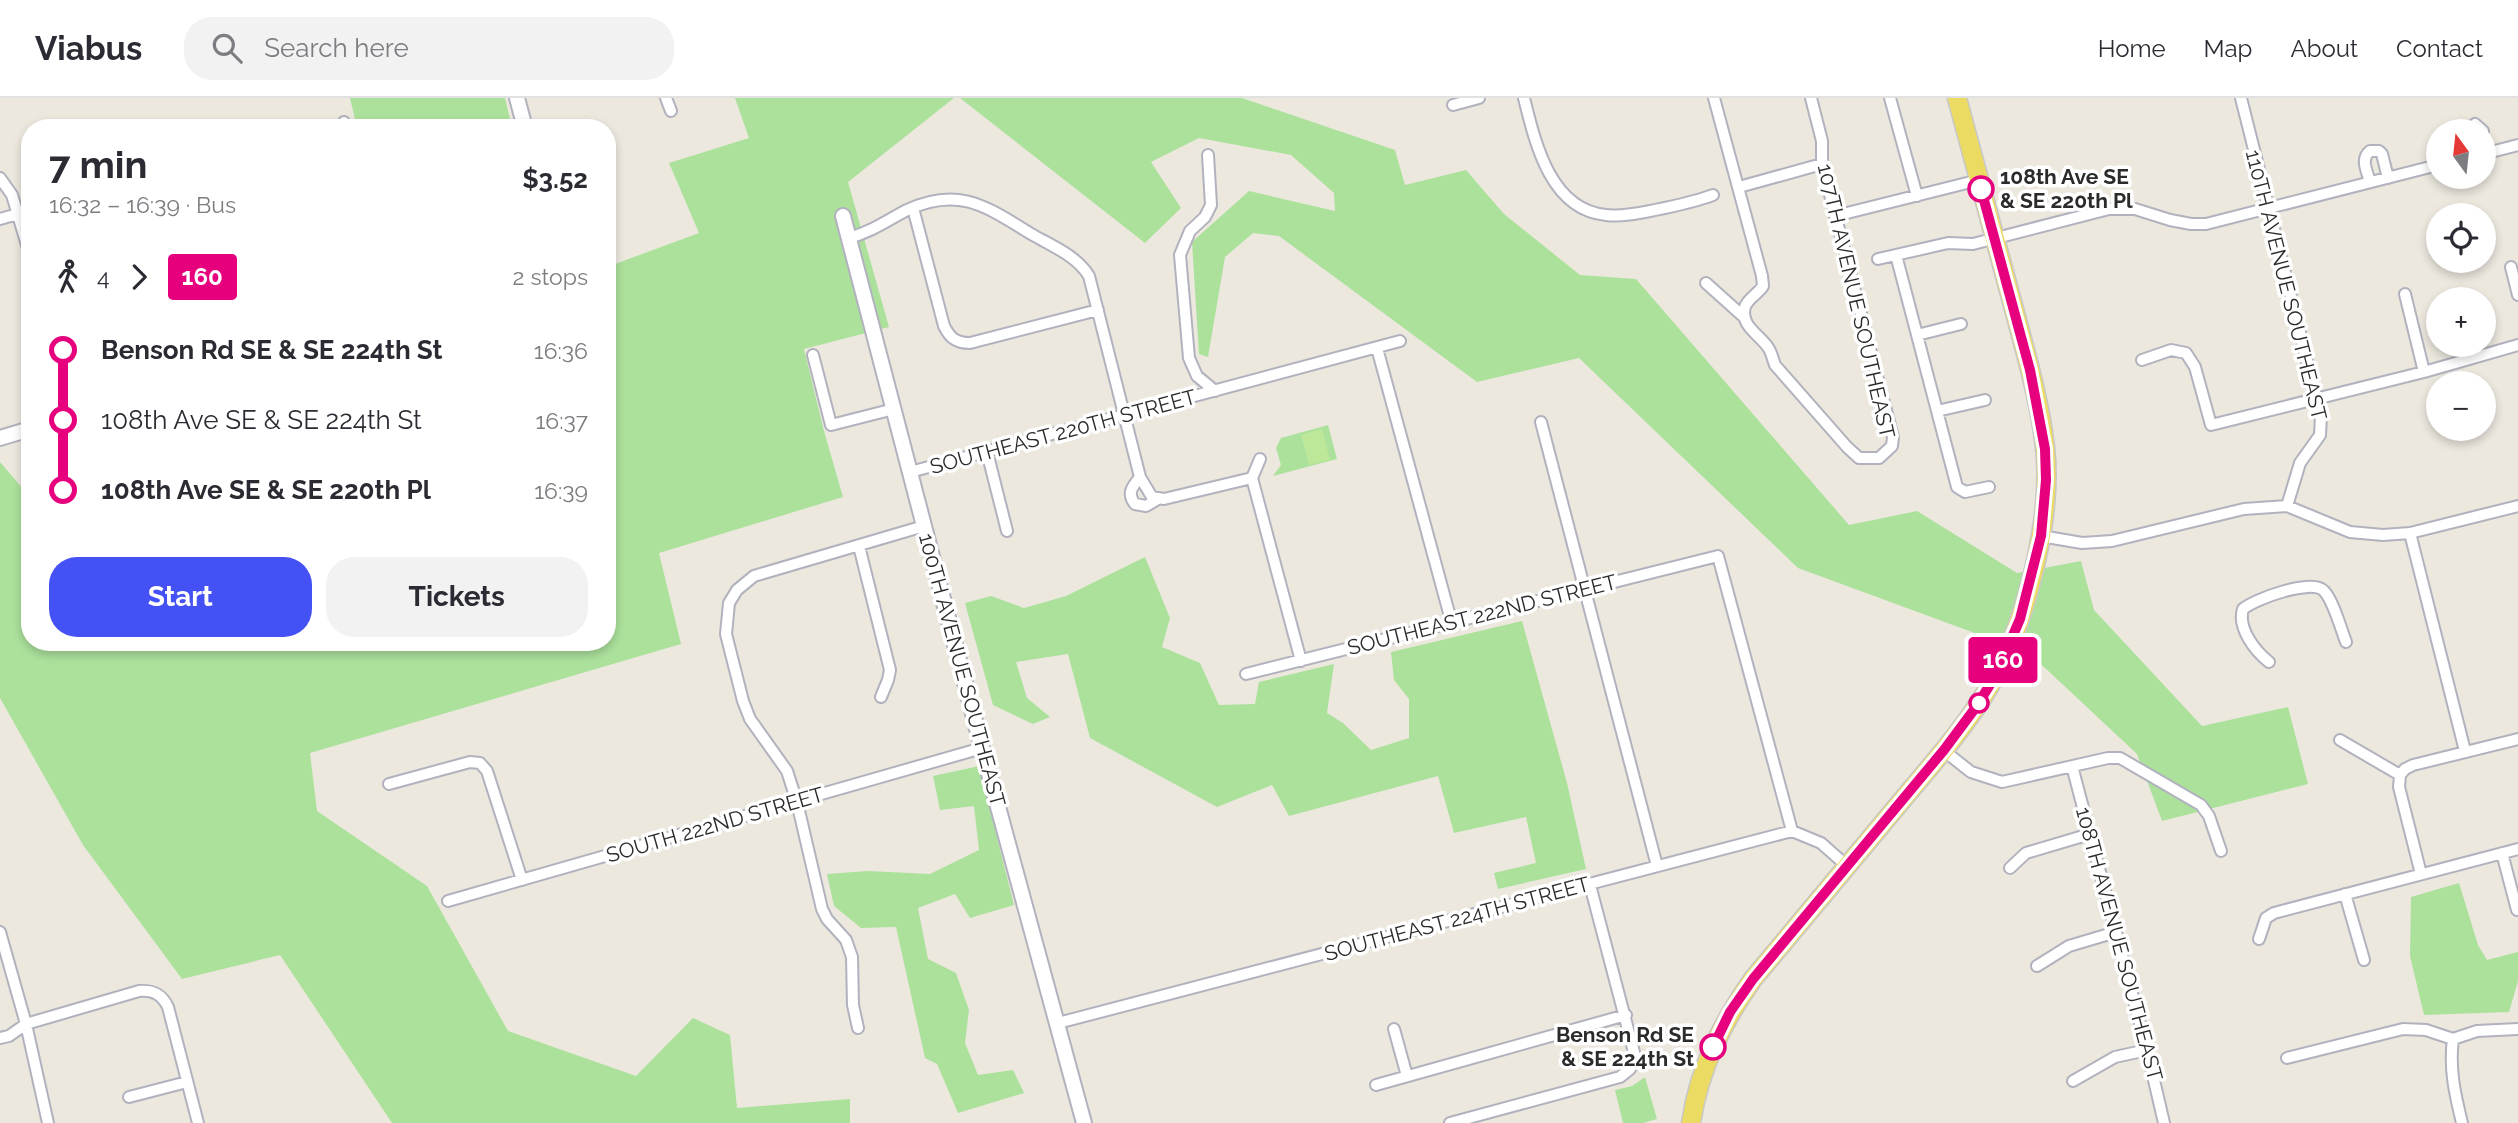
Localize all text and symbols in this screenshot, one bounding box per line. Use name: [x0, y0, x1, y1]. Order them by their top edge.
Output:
search box: [184, 17, 674, 80]
text: Viabus: [35, 29, 142, 68]
icon: search: [208, 29, 246, 67]
text: Search here: [264, 33, 409, 63]
text: Home: [2098, 34, 2166, 63]
text: Map: [2204, 34, 2252, 63]
text: About: [2290, 34, 2358, 63]
text: Contact: [2396, 34, 2483, 63]
north arrow: [2426, 119, 2496, 189]
map controls: [2426, 119, 2496, 441]
text: 7 min: [49, 142, 147, 187]
street label: 110TH AVENUE SOUTHEAST: [2241, 147, 2332, 423]
street label: 107TH AVENUE SOUTHEAST: [1813, 161, 1900, 441]
text: $3.52: [522, 164, 588, 194]
place label: 108th Ave SE & SE 220th Pl: [2000, 164, 2133, 213]
marker: 108th Ave SE & SE 220th Pl: [1968, 176, 1994, 202]
text: 16:32 – 16:39 · Bus: [49, 191, 236, 218]
button: locate: [2426, 203, 2496, 273]
icon: walk: [49, 258, 87, 296]
icon: forward: [120, 258, 158, 296]
text: 160: [182, 262, 223, 291]
text: 4: [97, 263, 110, 290]
text: 2 stops: [513, 263, 588, 290]
button: +: [2426, 287, 2496, 357]
text: Benson Rd SE & SE 224th St: [101, 335, 442, 365]
text: 16:36: [534, 337, 588, 364]
button: −: [2426, 371, 2496, 441]
street label: SOUTHEAST 220TH STREET: [927, 384, 1199, 479]
text: 108th Ave SE & SE 224th St: [101, 405, 422, 435]
text: 16:37: [535, 407, 588, 434]
text: 108th Ave SE & SE 220th Pl: [101, 475, 431, 505]
text: 16:39: [534, 477, 588, 504]
street label: 100TH AVENUE SOUTHEAST: [914, 531, 1011, 809]
button: Start: [49, 557, 312, 637]
button: Tickets: [326, 557, 588, 637]
street label: SOUTHEAST 222ND STREET: [1345, 569, 1619, 660]
line badge: 160: [1963, 637, 2043, 683]
text: 160: [1982, 645, 2024, 674]
unlabelled marker: [1969, 693, 1989, 713]
street label: SOUTH 222ND STREET: [603, 781, 827, 868]
street label: 108TH AVENUE SOUTHEAST: [2071, 804, 2168, 1084]
street label: SOUTHEAST 224TH STREET: [1322, 871, 1592, 966]
place label: Benson Rd SE & SE 224th St: [1556, 1022, 1694, 1071]
marker: Benson Rd SE & SE 224th St: [1700, 1034, 1726, 1060]

